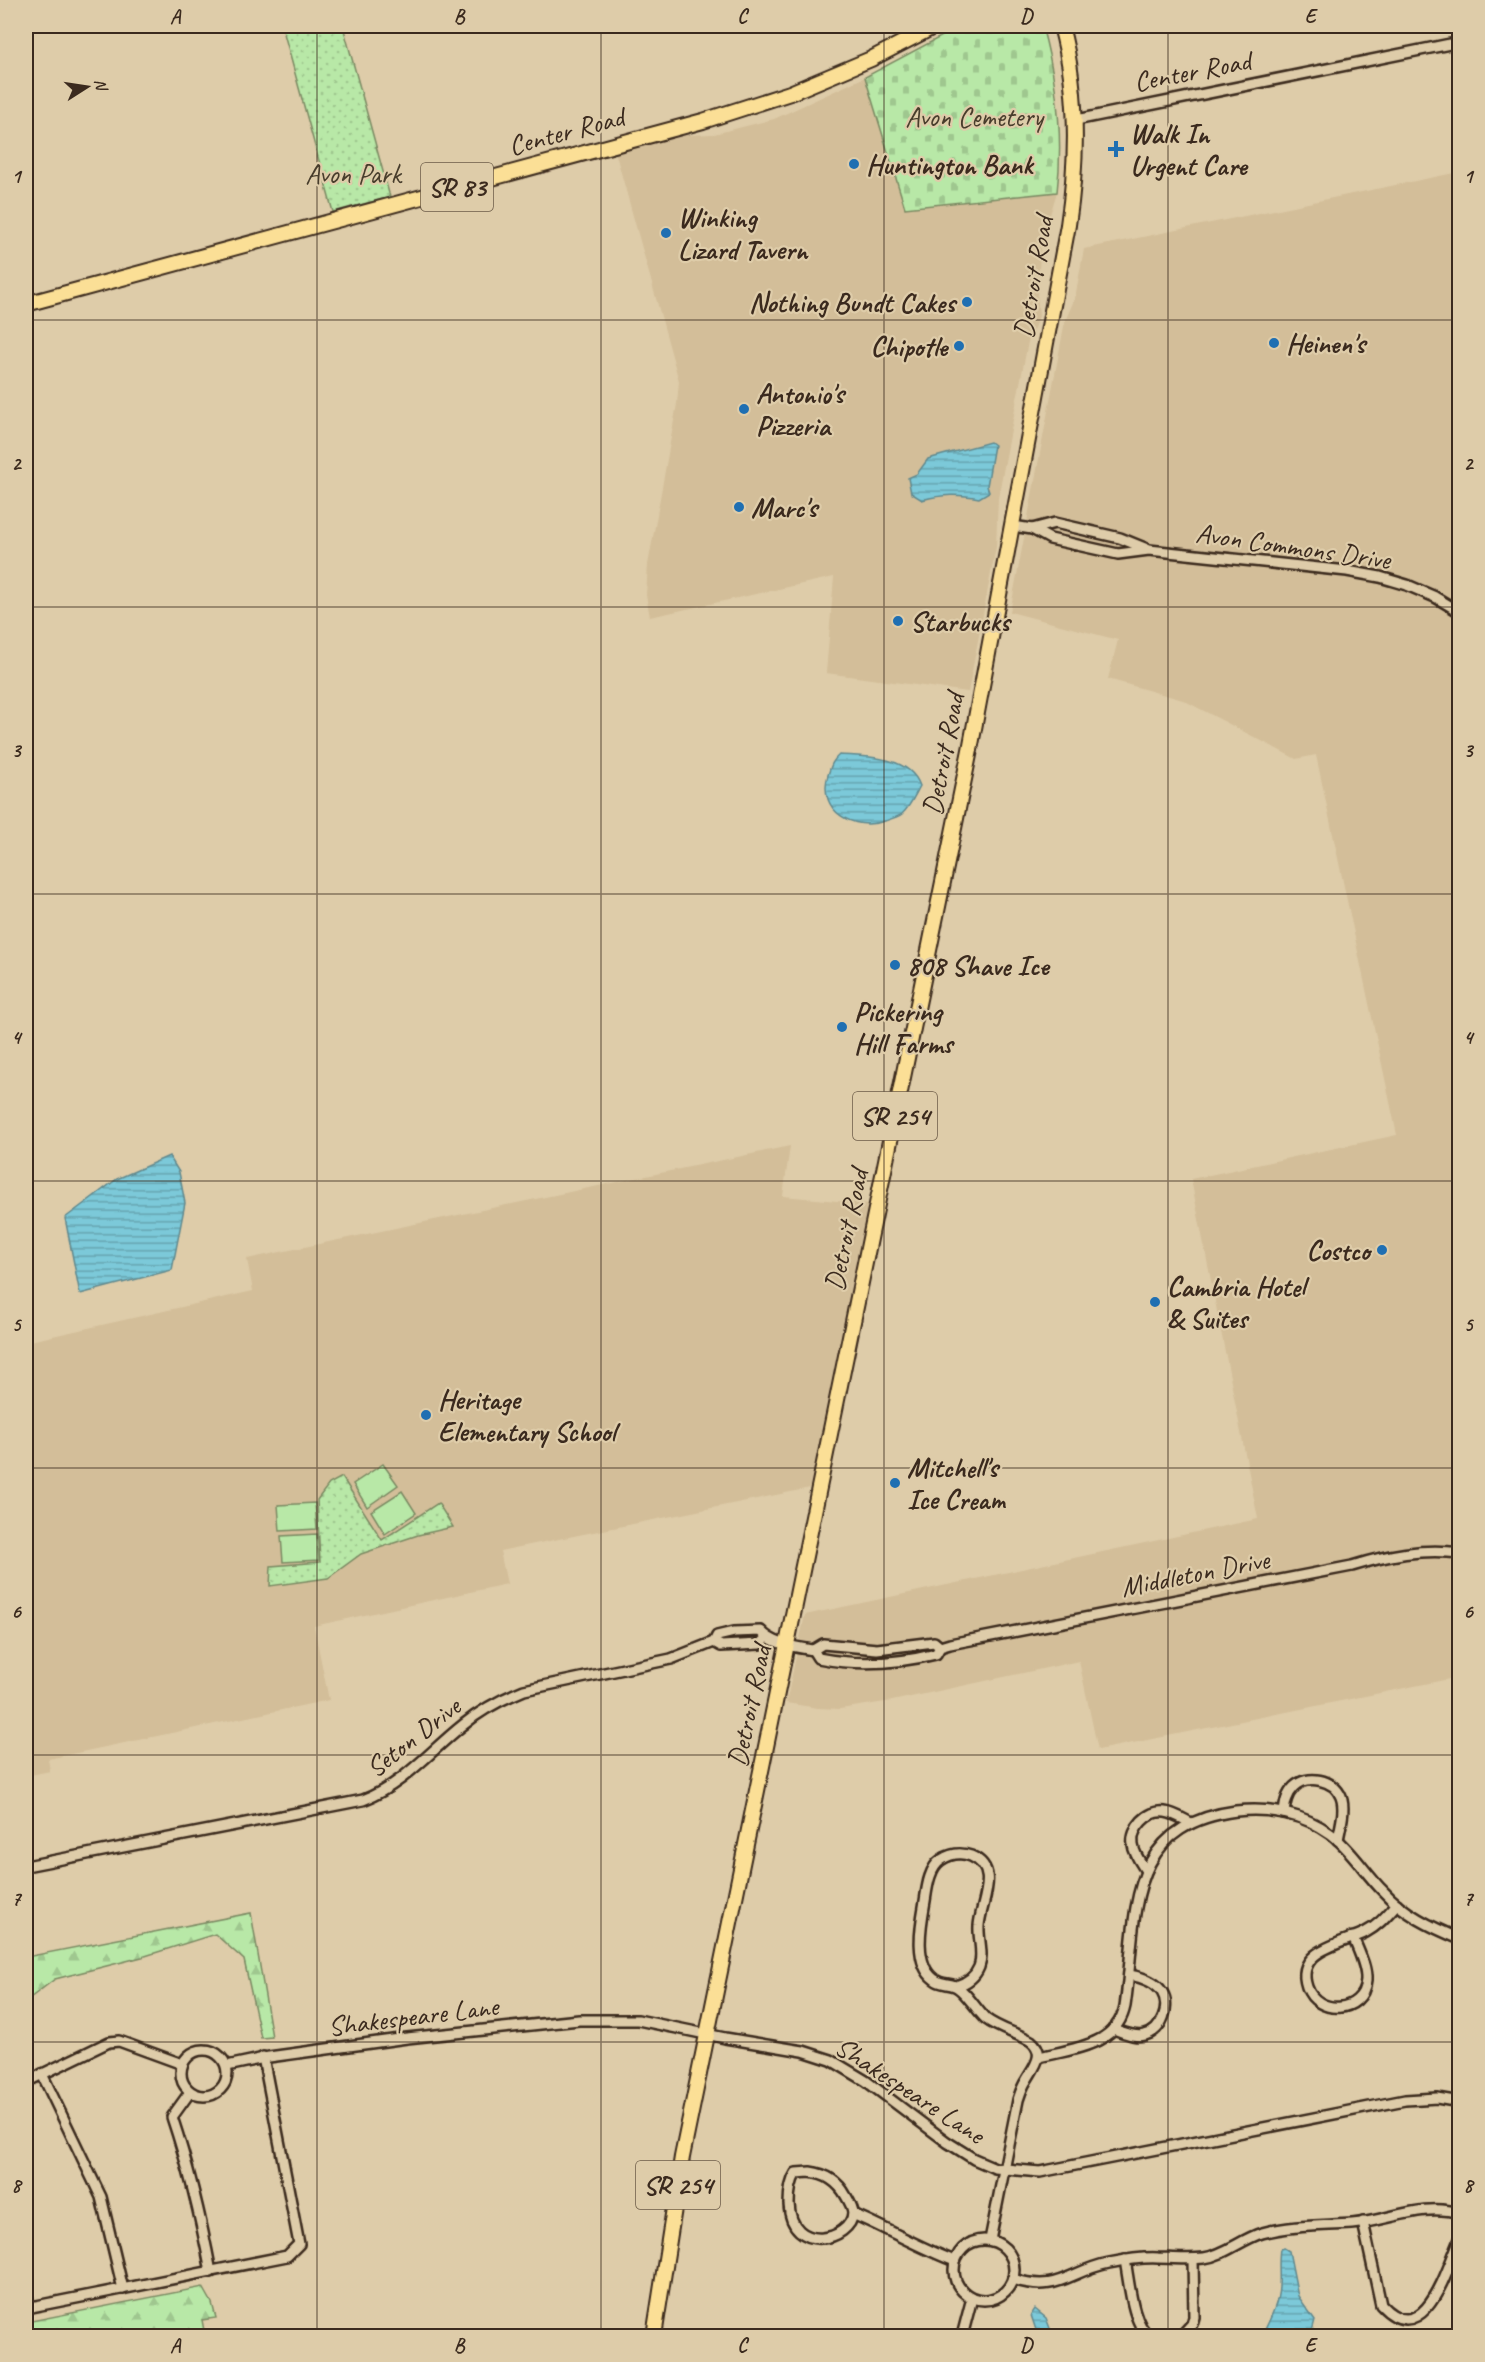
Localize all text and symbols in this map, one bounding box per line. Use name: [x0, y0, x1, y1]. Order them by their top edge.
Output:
text: A: [170, 4, 182, 29]
text: B: [454, 4, 466, 29]
text: C: [737, 4, 749, 29]
text: D: [1020, 4, 1034, 29]
text: E: [1305, 4, 1319, 29]
street label: Center Road: [1131, 42, 1257, 99]
north arrow: [57, 57, 117, 117]
text: N: [90, 77, 112, 94]
street label: Center Road: [504, 98, 631, 163]
park label: Avon Cemetery: [905, 99, 1045, 134]
place label: Walk In Urgent Care: [1130, 116, 1249, 183]
marker: Walk In Urgent Care: [1107, 140, 1125, 158]
place label: Huntington Bank: [866, 147, 1035, 182]
park label: Avon Park: [305, 156, 404, 191]
marker: Huntington Bank: [847, 157, 861, 171]
road number: SR 83: [421, 163, 493, 211]
text: 1: [12, 164, 23, 189]
text: 1: [1464, 164, 1475, 189]
place label: Winking Lizard Tavern: [678, 200, 810, 267]
street label: Detroit Road: [1005, 209, 1062, 341]
marker: Winking Lizard Tavern: [659, 226, 673, 240]
place label: Nothing Bundt Cakes: [749, 285, 958, 320]
marker: Nothing Bundt Cakes: [960, 295, 974, 309]
place label: Heinen's: [1286, 326, 1368, 361]
place label: Chipotle: [871, 329, 950, 364]
marker: Heinen's: [1267, 336, 1281, 350]
marker: Chipotle: [952, 339, 966, 353]
place label: Antonio's Pizzeria: [756, 376, 847, 443]
marker: Antonio's Pizzeria: [737, 402, 751, 416]
text: 2: [12, 451, 23, 476]
text: 2: [1464, 451, 1475, 476]
place label: Marc's: [751, 490, 820, 525]
marker: Marc's: [732, 500, 746, 514]
street label: Avon Commons Drive: [1194, 515, 1394, 577]
place label: Starbucks: [910, 604, 1013, 639]
marker: Starbucks: [891, 614, 905, 628]
street label: Detroit Road: [914, 686, 973, 818]
text: 3: [12, 738, 23, 763]
text: 3: [1464, 738, 1475, 763]
place label: 808 Shave Ice: [907, 948, 1051, 983]
marker: 808 Shave Ice: [888, 958, 902, 972]
place label: Pickering Hill Farms: [854, 994, 956, 1061]
marker: Pickering Hill Farms: [835, 1020, 849, 1034]
text: 4: [12, 1025, 24, 1050]
text: 4: [1464, 1025, 1476, 1050]
road number: SR 254: [853, 1092, 937, 1140]
street label: Detroit Road: [816, 1162, 877, 1294]
place label: Costco: [1307, 1233, 1373, 1268]
marker: Costco: [1375, 1243, 1389, 1257]
place label: Cambria Hotel & Suites: [1167, 1269, 1310, 1336]
marker: Cambria Hotel & Suites: [1148, 1295, 1162, 1309]
text: 5: [12, 1312, 23, 1337]
text: 5: [1464, 1312, 1475, 1337]
place label: Heritage Elementary School: [438, 1382, 621, 1449]
marker: Heritage Elementary School: [419, 1408, 433, 1422]
place label: Mitchell's Ice Cream: [907, 1450, 1007, 1517]
marker: Mitchell's Ice Cream: [888, 1476, 902, 1490]
street label: Middleton Drive: [1118, 1541, 1274, 1605]
text: 6: [11, 1599, 22, 1624]
text: 6: [1463, 1599, 1474, 1624]
street label: Detroit Road: [719, 1638, 780, 1770]
street label: Seton Drive: [359, 1688, 469, 1785]
text: 7: [12, 1886, 23, 1911]
text: 7: [1464, 1886, 1475, 1911]
street label: Shakespeare Lane: [326, 1988, 502, 2044]
street label: Shakespeare Lane: [829, 2029, 993, 2152]
road number: SR 254: [636, 2161, 720, 2209]
text: 8: [12, 2173, 24, 2198]
text: 8: [1464, 2173, 1476, 2198]
text: A: [170, 2333, 182, 2358]
text: B: [454, 2333, 466, 2358]
text: C: [737, 2333, 749, 2358]
text: D: [1020, 2333, 1034, 2358]
text: E: [1305, 2333, 1319, 2358]

